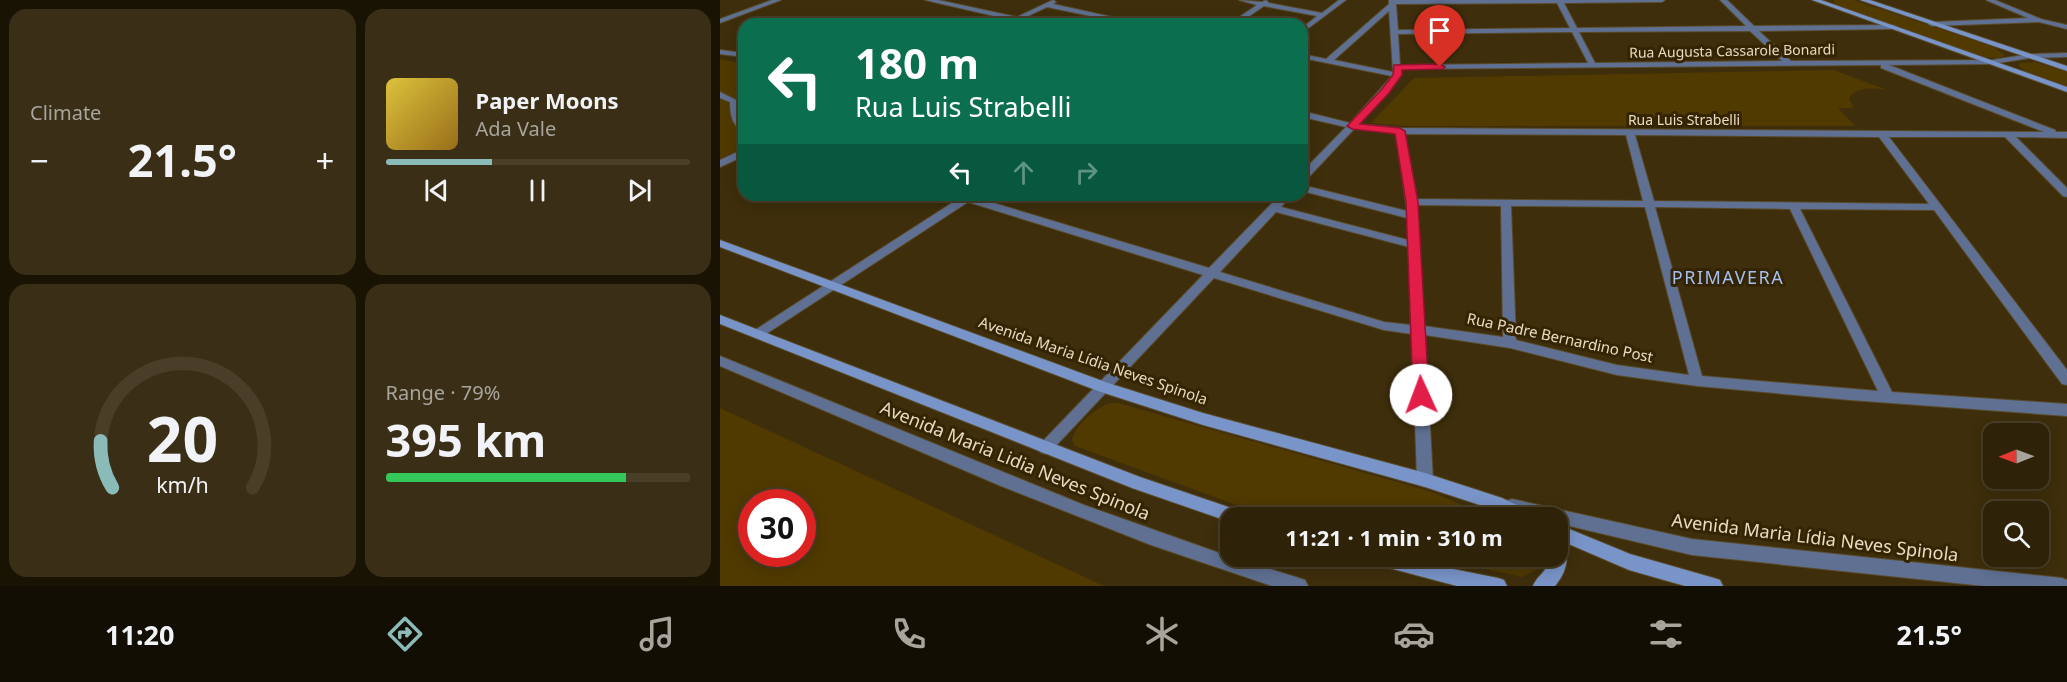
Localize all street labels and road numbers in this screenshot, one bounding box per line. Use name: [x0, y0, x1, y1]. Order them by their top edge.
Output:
street label: Rua Augusta Cassarole Bonardi: [1629, 39, 1835, 62]
street label: Rua Luis Strabelli: [1628, 110, 1740, 129]
street label: Rua Padre Bernardino Post: [1465, 307, 1656, 367]
street label: Avenida Maria Lídia Neves Spinola: [976, 311, 1210, 409]
street label: Avenida Maria Lidia Neves Spinola: [877, 395, 1154, 525]
street label: Avenida Maria Lídia Neves Spinola: [1670, 508, 1960, 567]

